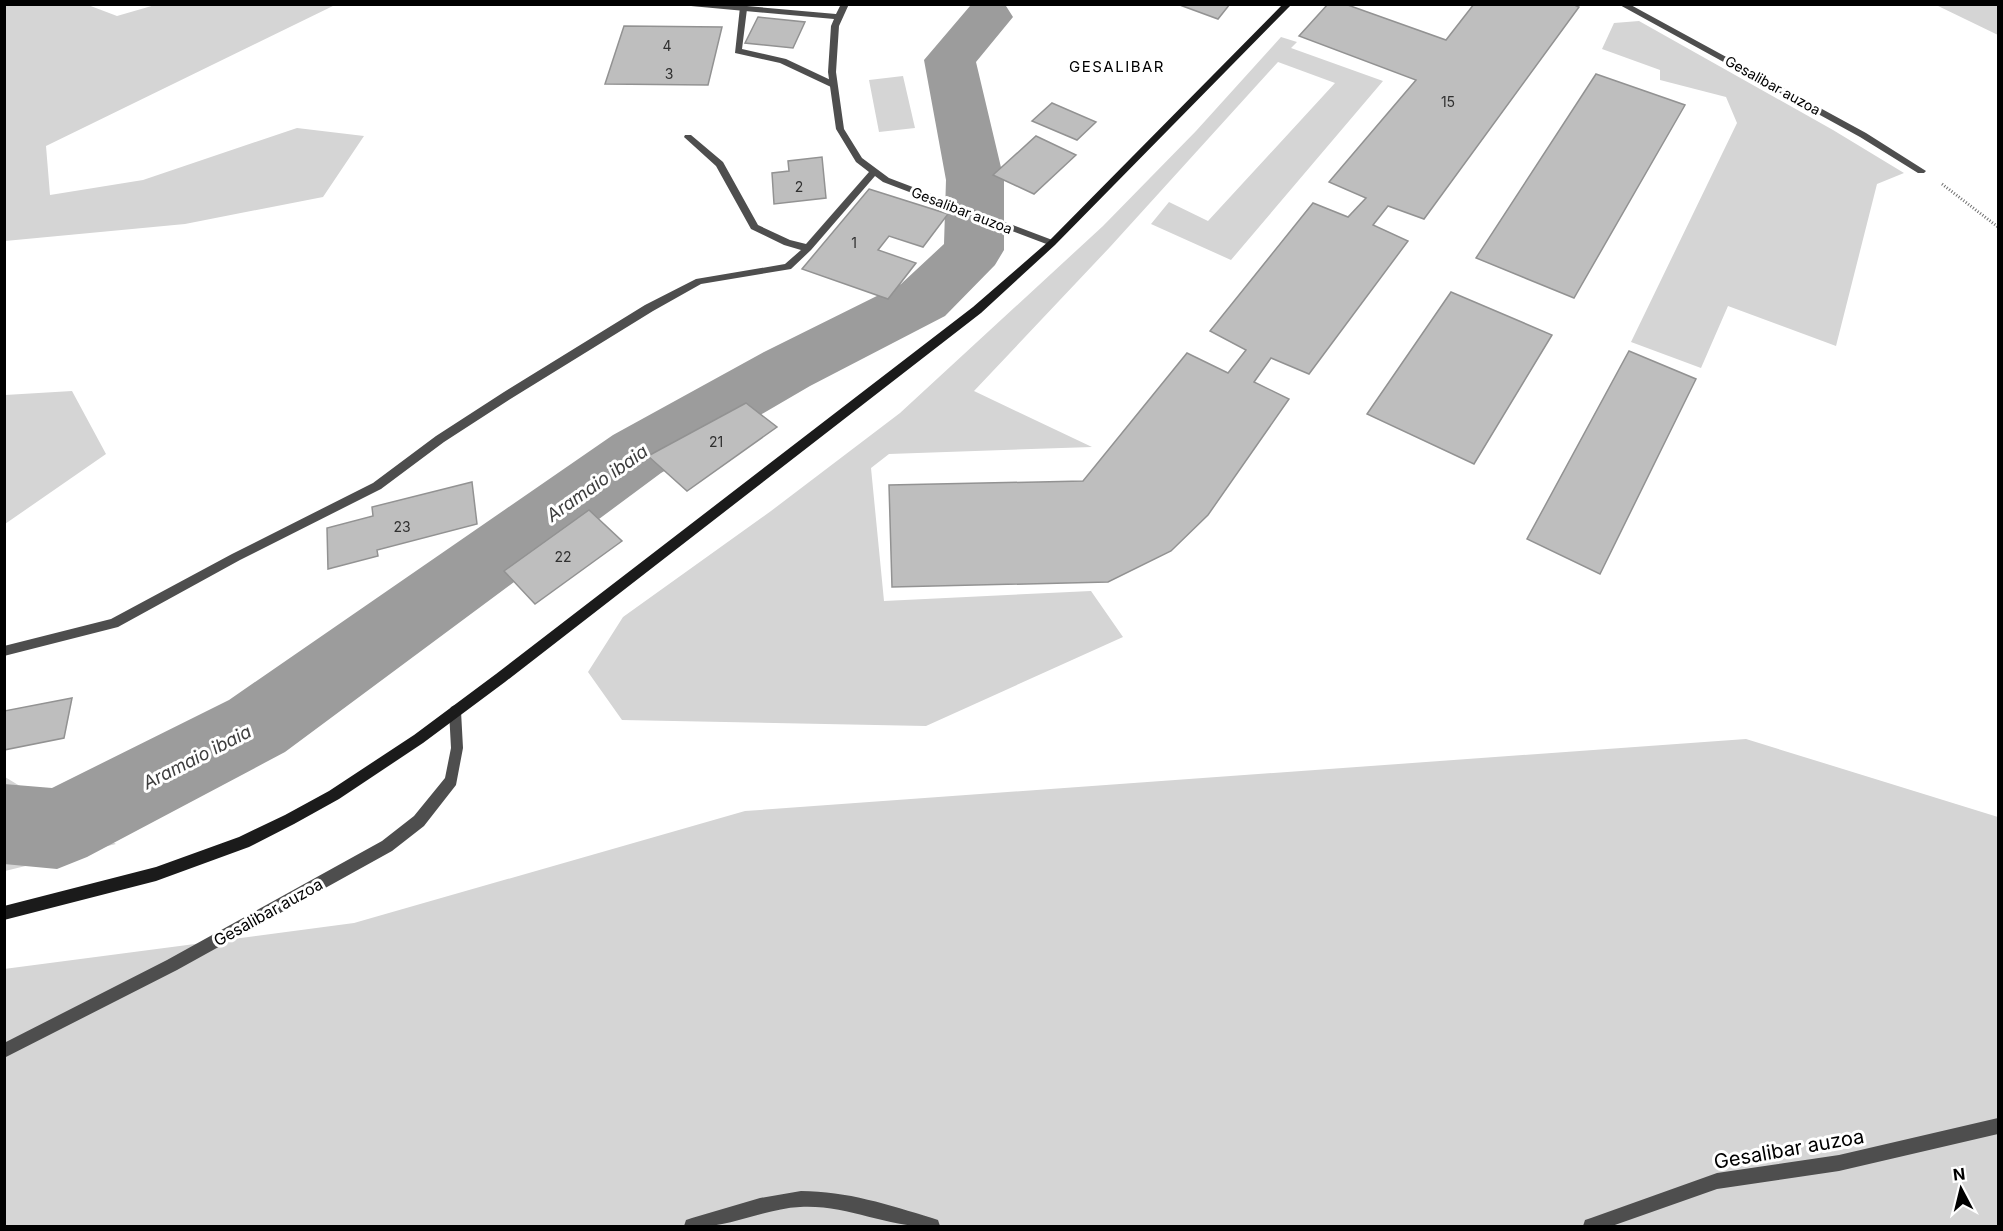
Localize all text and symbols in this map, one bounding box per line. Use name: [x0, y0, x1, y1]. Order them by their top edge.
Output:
house number: 4: [662, 37, 672, 54]
street label: Gesalibar auzoa: [1722, 52, 1824, 118]
district label: GESALIBAR: [1069, 57, 1165, 76]
house number: 3: [665, 65, 673, 82]
house number: 15: [1441, 93, 1455, 110]
house number: 2: [795, 178, 803, 195]
street label: Gesalibar auzoa: [909, 183, 1015, 237]
house number: 1: [851, 234, 857, 251]
house number: 21: [709, 433, 723, 450]
water label: Aramaio ibaia: [541, 440, 652, 526]
house number: 23: [393, 518, 411, 535]
house number: 22: [554, 548, 572, 565]
water label: Aramaio ibaia: [138, 721, 255, 794]
street label: Gesalibar auzoa: [210, 874, 326, 950]
street label: Gesalibar auzoa: [1712, 1124, 1866, 1174]
north arrow: [1931, 1159, 1991, 1219]
text: N: [1952, 1163, 1966, 1185]

